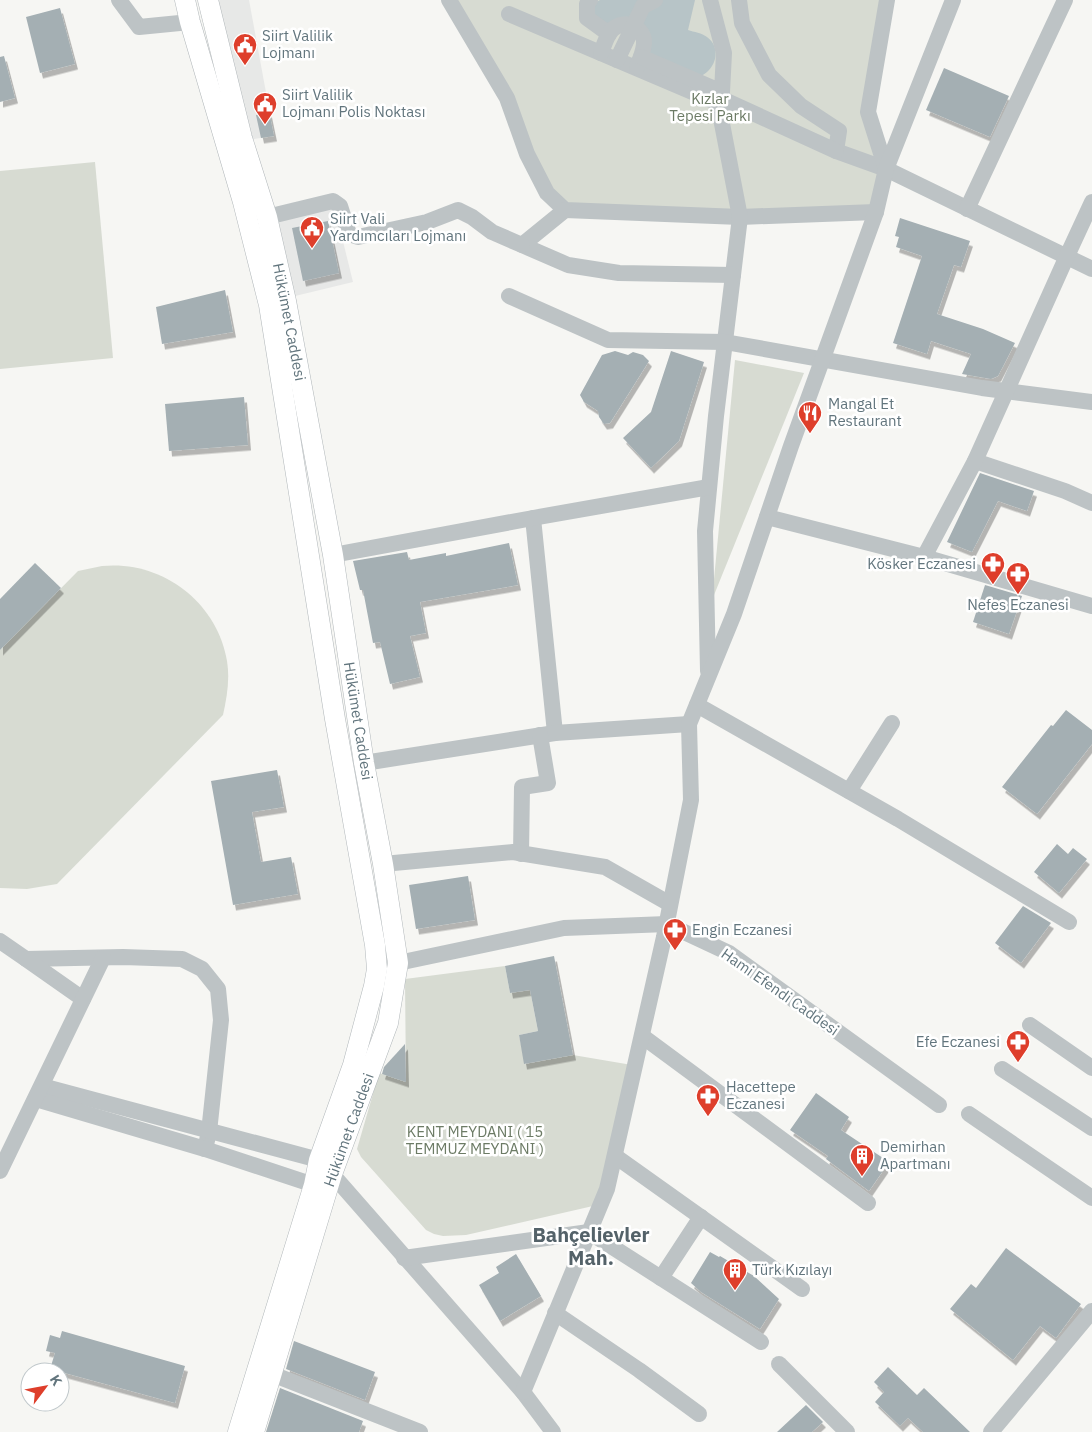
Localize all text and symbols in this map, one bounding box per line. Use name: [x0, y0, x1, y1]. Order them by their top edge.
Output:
place label: Siirt Valilik Lojmanı: [262, 26, 333, 62]
public building icon: Siirt Valilik Lojmanı: [232, 32, 258, 66]
place label: Siirt Valilik Lojmanı Polis Noktası: [282, 85, 425, 121]
park label: Kızlar Tepesi Parkı: [669, 89, 751, 125]
public building icon: Siirt Valilik Lojmanı Polis Noktası: [252, 91, 278, 125]
place label: Siirt Vali Yardımcıları Lojmanı: [330, 209, 466, 245]
public building icon: Siirt Vali Yardımcıları Lojmanı: [299, 215, 325, 249]
street label: Hükümet Caddesi: [269, 261, 310, 382]
place label: Mangal Et Restaurant: [828, 394, 902, 430]
restaurant icon: Mangal Et Restaurant: [797, 400, 823, 434]
pharmacy icon: Kösker Eczanesi: [980, 551, 1006, 585]
place label: Kösker Eczanesi: [867, 554, 976, 573]
pharmacy icon: Nefes Eczanesi: [1005, 561, 1031, 595]
place label: Nefes Eczanesi: [967, 595, 1069, 614]
street label: Hükümet Caddesi: [340, 660, 377, 781]
pharmacy icon: Engin Eczanesi: [662, 917, 688, 951]
place label: Engin Eczanesi: [692, 920, 792, 939]
street label: Hami Efendi Caddesi: [718, 944, 843, 1039]
pharmacy icon: Efe Eczanesi: [1005, 1029, 1031, 1063]
place label: Efe Eczanesi: [916, 1032, 1000, 1051]
street label: Hükümet Caddesi: [319, 1070, 378, 1189]
place label: Hacettepe Eczanesi: [726, 1077, 796, 1113]
pharmacy icon: Hacettepe Eczanesi: [695, 1083, 721, 1117]
park label: KENT MEYDANI ( 15 TEMMUZ MEYDANI ): [406, 1122, 544, 1158]
place label: Demirhan Apartmanı: [880, 1137, 951, 1173]
building icon: Demirhan Apartmanı: [849, 1143, 875, 1177]
district label: Bahçelievler Mah.: [532, 1221, 650, 1271]
building icon: Türk Kızılayı: [722, 1257, 748, 1291]
place label: Türk Kızılayı: [752, 1260, 832, 1279]
north arrow: [20, 1362, 70, 1412]
text: K: [46, 1371, 66, 1389]

